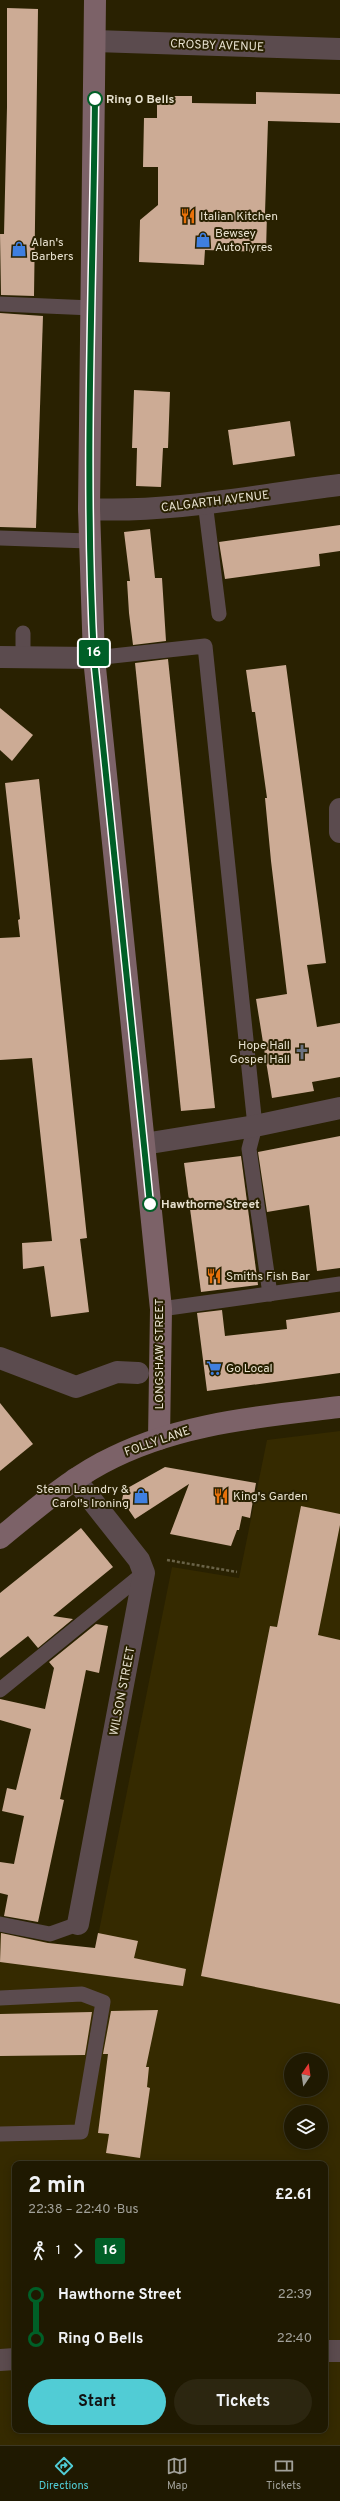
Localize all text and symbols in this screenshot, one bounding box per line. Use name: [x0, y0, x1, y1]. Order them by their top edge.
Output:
street label: CROSBY AVENUE: [170, 36, 264, 56]
marker: Ring O Bells: [87, 91, 103, 107]
place label: Ring O Bells: [106, 92, 174, 108]
restaurant icon: Italian Kitchen: [179, 207, 197, 225]
place label: Italian Kitchen: [200, 209, 278, 225]
place label: Bewsey Auto Tyres: [215, 226, 273, 256]
shop icon: Bewsey Auto Tyres: [194, 231, 212, 249]
place label: Alan's Barbers: [31, 235, 74, 265]
shop icon: Alan's Barbers: [10, 240, 28, 258]
street label: CALGARTH AVENUE: [160, 487, 270, 517]
line badge: 16: [76, 640, 112, 666]
text: 16: [87, 644, 101, 661]
place label: Hope Hall Gospel Hall: [230, 1038, 290, 1068]
church icon: Hope Hall Gospel Hall: [293, 1043, 311, 1061]
marker: Hawthorne Street: [142, 1196, 158, 1212]
place label: Hawthorne Street: [161, 1197, 260, 1213]
restaurant icon: Smiths Fish Bar: [205, 1267, 223, 1285]
place label: Smiths Fish Bar: [226, 1269, 310, 1285]
street label: LONGSHAW STREET: [152, 1299, 168, 1409]
supermarket icon: Go Local: [205, 1359, 223, 1377]
place label: Go Local: [226, 1361, 273, 1377]
street label: FOLLY LANE: [122, 1423, 192, 1461]
place label: Steam Laundry & Carol's Ironing: [36, 1482, 129, 1512]
shop icon: Steam Laundry & Carol's Ironing: [132, 1487, 150, 1505]
restaurant icon: King's Garden: [212, 1487, 230, 1505]
place label: King's Garden: [233, 1489, 308, 1505]
street label: WILSON STREET: [107, 1645, 139, 1737]
north arrow: [284, 2053, 328, 2097]
map controls: [284, 2053, 328, 2149]
button: layers: [284, 2105, 328, 2149]
text: 2 min: [28, 2173, 85, 2200]
text: £2.61: [275, 2186, 312, 2205]
text: 22:38 – 22:40 · Bus: [28, 2202, 139, 2218]
icon: walk: [28, 2240, 50, 2262]
icon: forward: [67, 2240, 89, 2262]
text: 16: [103, 2242, 117, 2259]
text: 1: [56, 2243, 61, 2259]
text: Hawthorne Street: [58, 2286, 181, 2305]
text: 22:39: [278, 2287, 312, 2303]
text: Ring O Bells: [58, 2330, 143, 2349]
text: 22:40: [277, 2331, 312, 2347]
button: Start: [28, 2379, 166, 2425]
button: Tickets: [174, 2379, 312, 2425]
tab: Directions: [39, 2455, 89, 2493]
tab: Map: [166, 2455, 188, 2493]
tab: Tickets: [266, 2455, 301, 2493]

